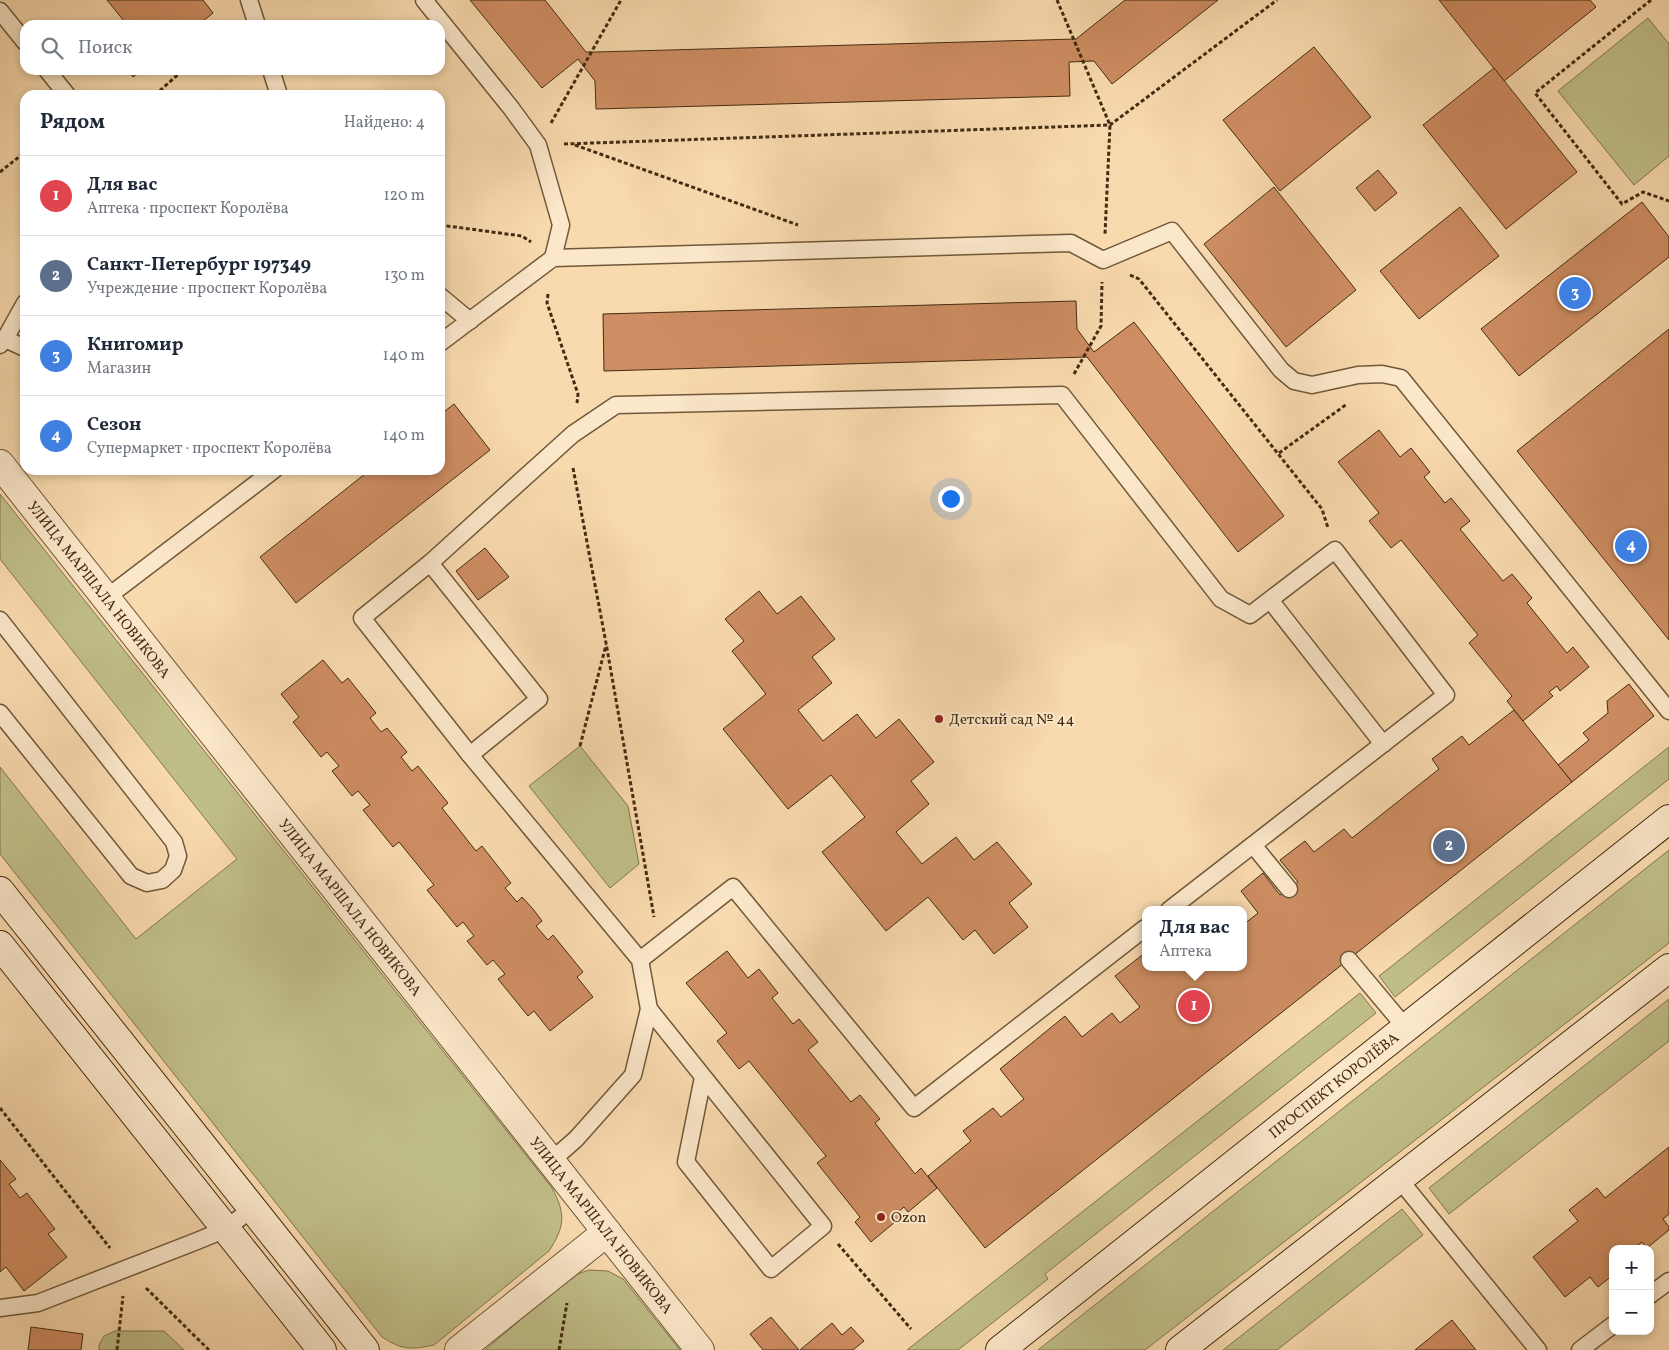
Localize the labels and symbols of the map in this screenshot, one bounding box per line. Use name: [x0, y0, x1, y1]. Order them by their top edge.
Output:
pin: 3: [1559, 274, 1591, 312]
your location: [938, 486, 964, 512]
street label: УЛИЦА МАРШАЛА НОВИКОВА: [21, 497, 175, 684]
pin: 4: [1615, 527, 1647, 565]
place label: Детский сад № 44: [949, 710, 1075, 731]
marker: Детский сад № 44: [933, 713, 945, 725]
street label: УЛИЦА МАРШАЛА НОВИКОВА: [272, 815, 426, 1002]
pin: 2: [1433, 827, 1465, 865]
pin: 1: [1178, 987, 1210, 1025]
street label: ПРОСПЕКТ КОРОЛЁВА: [1265, 1028, 1404, 1144]
street label: УЛИЦА МАРШАЛА НОВИКОВА: [524, 1133, 677, 1319]
place label: Ozon: [891, 1208, 926, 1229]
marker: Ozon: [875, 1211, 887, 1223]

